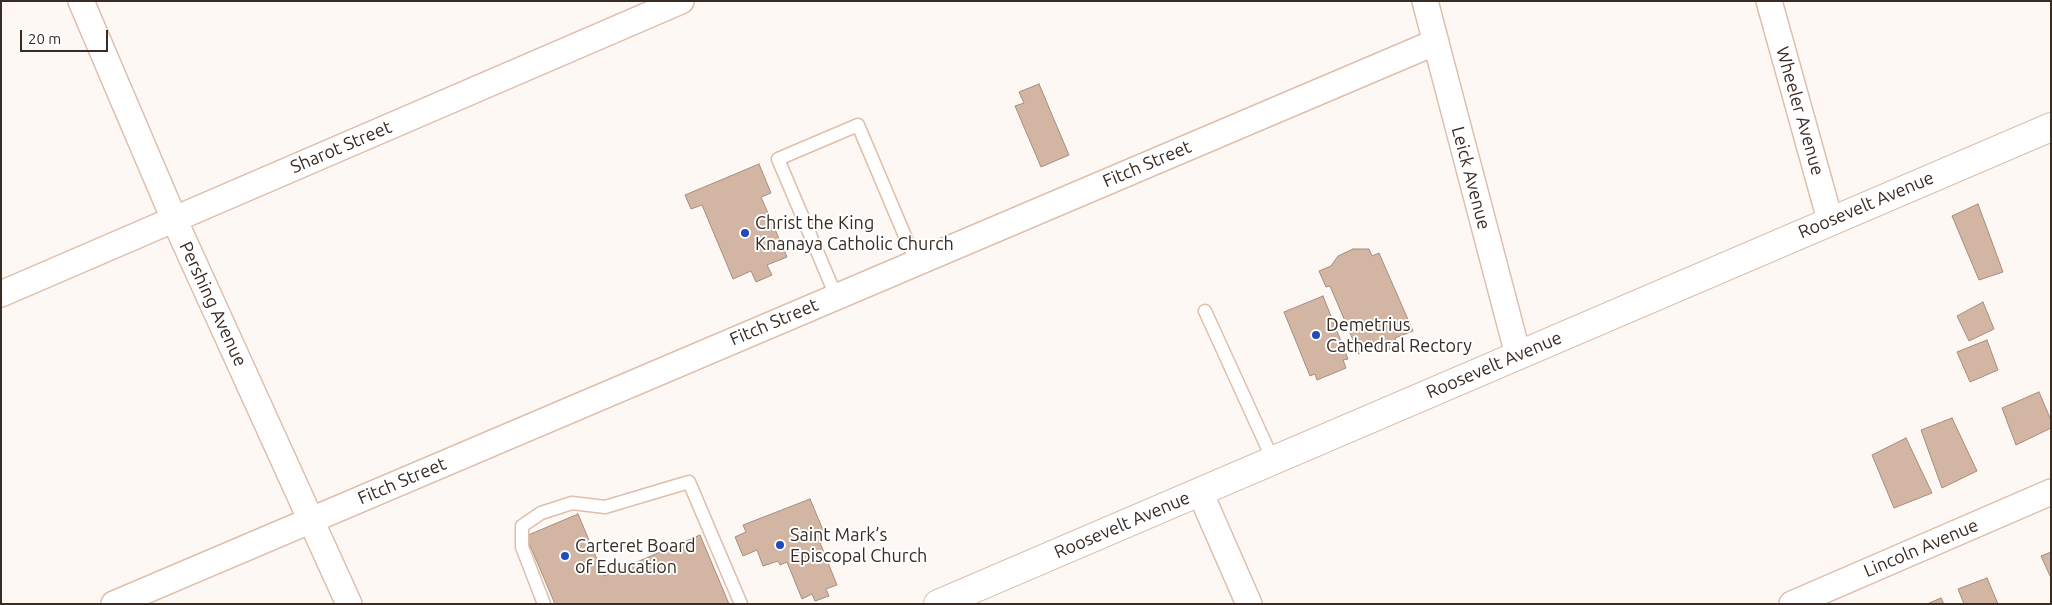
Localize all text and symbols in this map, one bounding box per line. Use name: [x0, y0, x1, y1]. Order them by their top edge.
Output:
scale bar: [22, 20, 110, 52]
text: 20 m: [28, 30, 61, 47]
street label: Wheeler Avenue: [1771, 44, 1829, 178]
street label: Sharot Street: [287, 116, 395, 178]
street label: Leick Avenue: [1447, 124, 1495, 232]
street label: Fitch Street: [1100, 136, 1194, 192]
street label: Roosevelt Avenue: [1795, 167, 1937, 243]
place label: Christ the King Knanaya Catholic Church: [755, 212, 954, 254]
marker: Christ the King Knanaya Catholic Church: [739, 227, 751, 239]
street label: Pershing Avenue: [175, 238, 251, 370]
street label: Fitch Street: [727, 294, 821, 350]
place label: Demetrius Cathedral Rectory: [1326, 314, 1472, 356]
street label: Roosevelt Avenue: [1423, 327, 1565, 403]
marker: Demetrius Cathedral Rectory: [1310, 329, 1322, 341]
street label: Fitch Street: [355, 453, 449, 509]
street label: Roosevelt Avenue: [1051, 487, 1193, 563]
street label: Lincoln Avenue: [1860, 514, 1982, 582]
place label: Saint Mark’s Episcopal Church: [790, 524, 927, 566]
place label: Carteret Board of Education: [575, 535, 696, 578]
marker: Saint Mark’s Episcopal Church: [774, 539, 786, 551]
marker: Carteret Board of Education: [559, 550, 571, 562]

